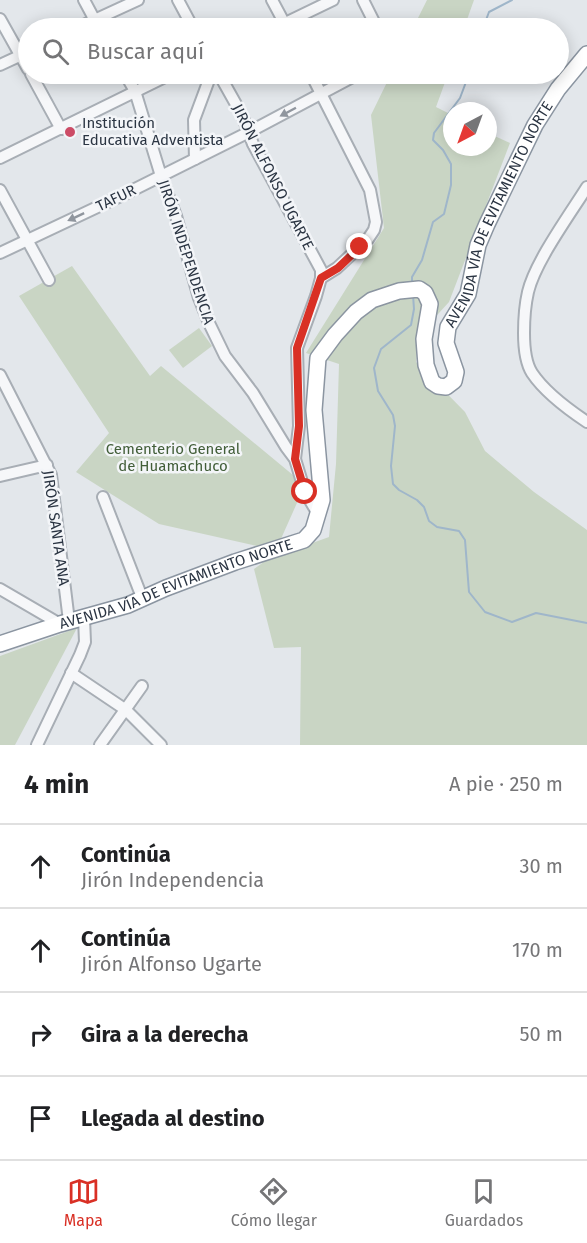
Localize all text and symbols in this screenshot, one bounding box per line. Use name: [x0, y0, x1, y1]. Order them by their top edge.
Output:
search box: [18, 18, 569, 84]
icon: search: [39, 35, 72, 68]
text: Buscar aquí: [87, 38, 204, 65]
street label: AVENIDA VÍA DE EVITAMIENTO NORTE: [441, 98, 557, 330]
street label: JIRÓN ALFONSO UGARTE: [228, 101, 318, 253]
north arrow: [443, 102, 497, 156]
one-way arrow: [279, 107, 296, 117]
place label: Institución Educativa Adventista: [82, 114, 224, 149]
marker: Institución Educativa Adventista: [63, 125, 77, 139]
street label: JIRÓN INDEPENDENCIA: [154, 177, 218, 327]
street label: TAFUR: [93, 181, 139, 215]
one-way arrow: [67, 212, 84, 221]
route end: [346, 233, 372, 259]
park label: Cementerio General de Huamachuco: [106, 440, 241, 475]
street label: JIRÓN SANTA ANA: [39, 469, 73, 587]
route start: [291, 478, 317, 504]
street label: AVENIDA VÍA DE EVITAMIENTO NORTE: [57, 535, 295, 633]
text: 4 min: [24, 769, 89, 800]
text: A pie · 250 m: [449, 772, 563, 796]
text: Continúa: [81, 841, 171, 868]
icon: ahead: [24, 850, 57, 883]
text: 30 m: [519, 854, 563, 878]
text: Jirón Independencia: [81, 868, 264, 892]
text: Continúa: [81, 925, 171, 952]
icon: ahead: [24, 934, 57, 967]
text: 170 m: [512, 938, 563, 962]
text: Jirón Alfonso Ugarte: [81, 952, 262, 976]
icon: right: [24, 1018, 57, 1051]
text: Gira a la derecha: [81, 1021, 249, 1048]
text: 50 m: [519, 1022, 563, 1046]
icon: arrive: [24, 1102, 57, 1135]
text: Llegada al destino: [81, 1105, 265, 1132]
tab: Mapa: [64, 1175, 103, 1230]
tab: Cómo llegar: [231, 1175, 317, 1230]
tab: Guardados: [445, 1175, 523, 1230]

